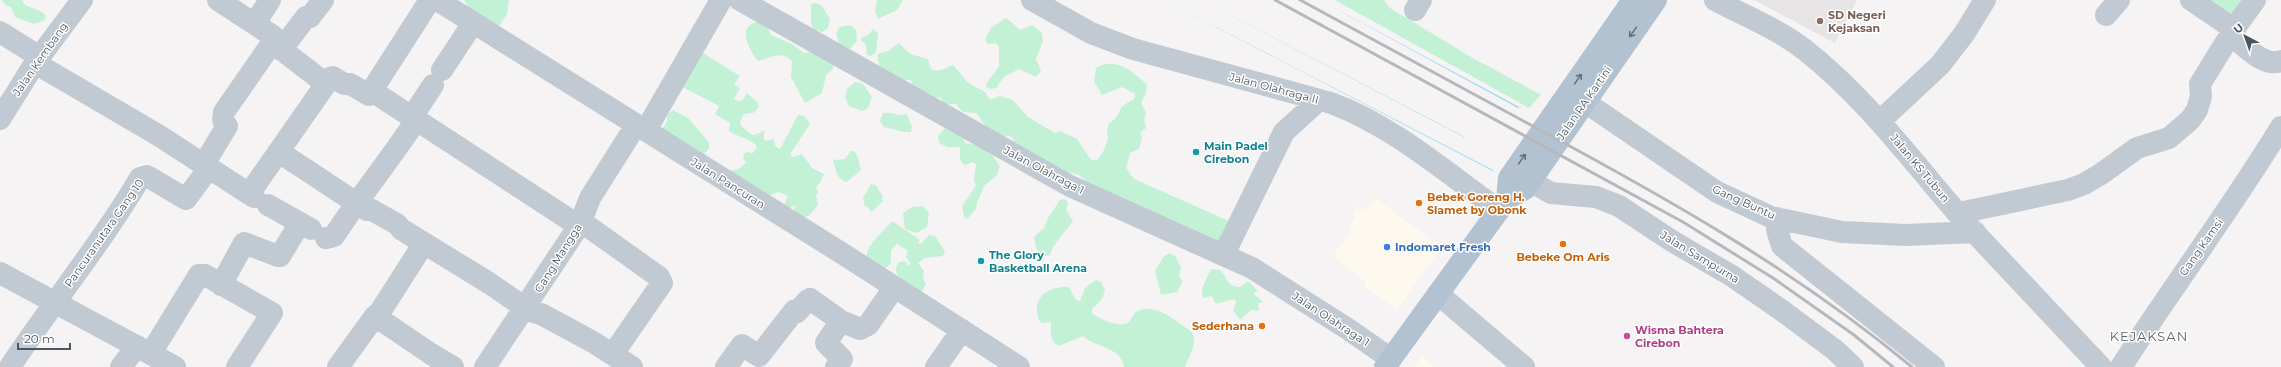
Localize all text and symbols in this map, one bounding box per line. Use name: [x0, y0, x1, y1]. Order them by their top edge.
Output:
place label: SD Negeri Kejaksan: [1828, 8, 1886, 35]
marker: SD Negeri Kejaksan: [1815, 16, 1825, 26]
north arrow: [2225, 16, 2265, 56]
street label: Jalan Kembang: [9, 20, 71, 99]
text: U: [2231, 20, 2246, 37]
one-way arrow: [1629, 26, 1637, 37]
street label: Jalan RA Kartini: [1553, 63, 1615, 143]
street label: Jalan Olahraga II: [1227, 69, 1320, 107]
one-way arrow: [1574, 73, 1582, 84]
street label: Jalan KS Tubun: [1887, 130, 1953, 205]
place label: Main Padel Cirebon: [1204, 139, 1268, 166]
street label: Jalan Olahraga 1: [1000, 142, 1087, 197]
marker: Main Padel Cirebon: [1191, 147, 1201, 157]
street label: Jalan Pancuran: [687, 154, 768, 211]
one-way arrow: [1518, 154, 1526, 165]
street label: Pancuranutara Gang 10: [61, 176, 147, 290]
street label: Gang Buntu: [1710, 182, 1778, 222]
place label: Bebek Goreng H. Slamet by Obonk: [1427, 190, 1527, 217]
marker: Bebek Goreng H. Slamet by Obonk: [1414, 198, 1424, 208]
street label: Gang Kamsi: [2176, 216, 2226, 278]
street label: Gang Mangga: [531, 221, 585, 295]
street label: Jalan Sampurna: [1657, 227, 1742, 286]
marker: Bebeke Om Aris: [1558, 239, 1568, 249]
place label: Indomaret Fresh: [1395, 240, 1491, 254]
marker: Indomaret Fresh: [1382, 242, 1392, 252]
place label: The Glory Basketball Arena: [989, 248, 1087, 275]
place label: Bebeke Om Aris: [1516, 250, 1610, 264]
marker: The Glory Basketball Arena: [976, 256, 986, 266]
street label: Jalan Olahraga 1: [1289, 288, 1372, 349]
place label: Sederhana: [1192, 319, 1254, 333]
marker: Sederhana: [1257, 321, 1267, 331]
place label: Wisma Bahtera Cirebon: [1635, 323, 1724, 350]
scale bar: [18, 325, 70, 351]
district label: KEJAKSAN: [2110, 328, 2188, 344]
text: 20 m: [24, 331, 55, 346]
marker: Wisma Bahtera Cirebon: [1622, 331, 1632, 341]

